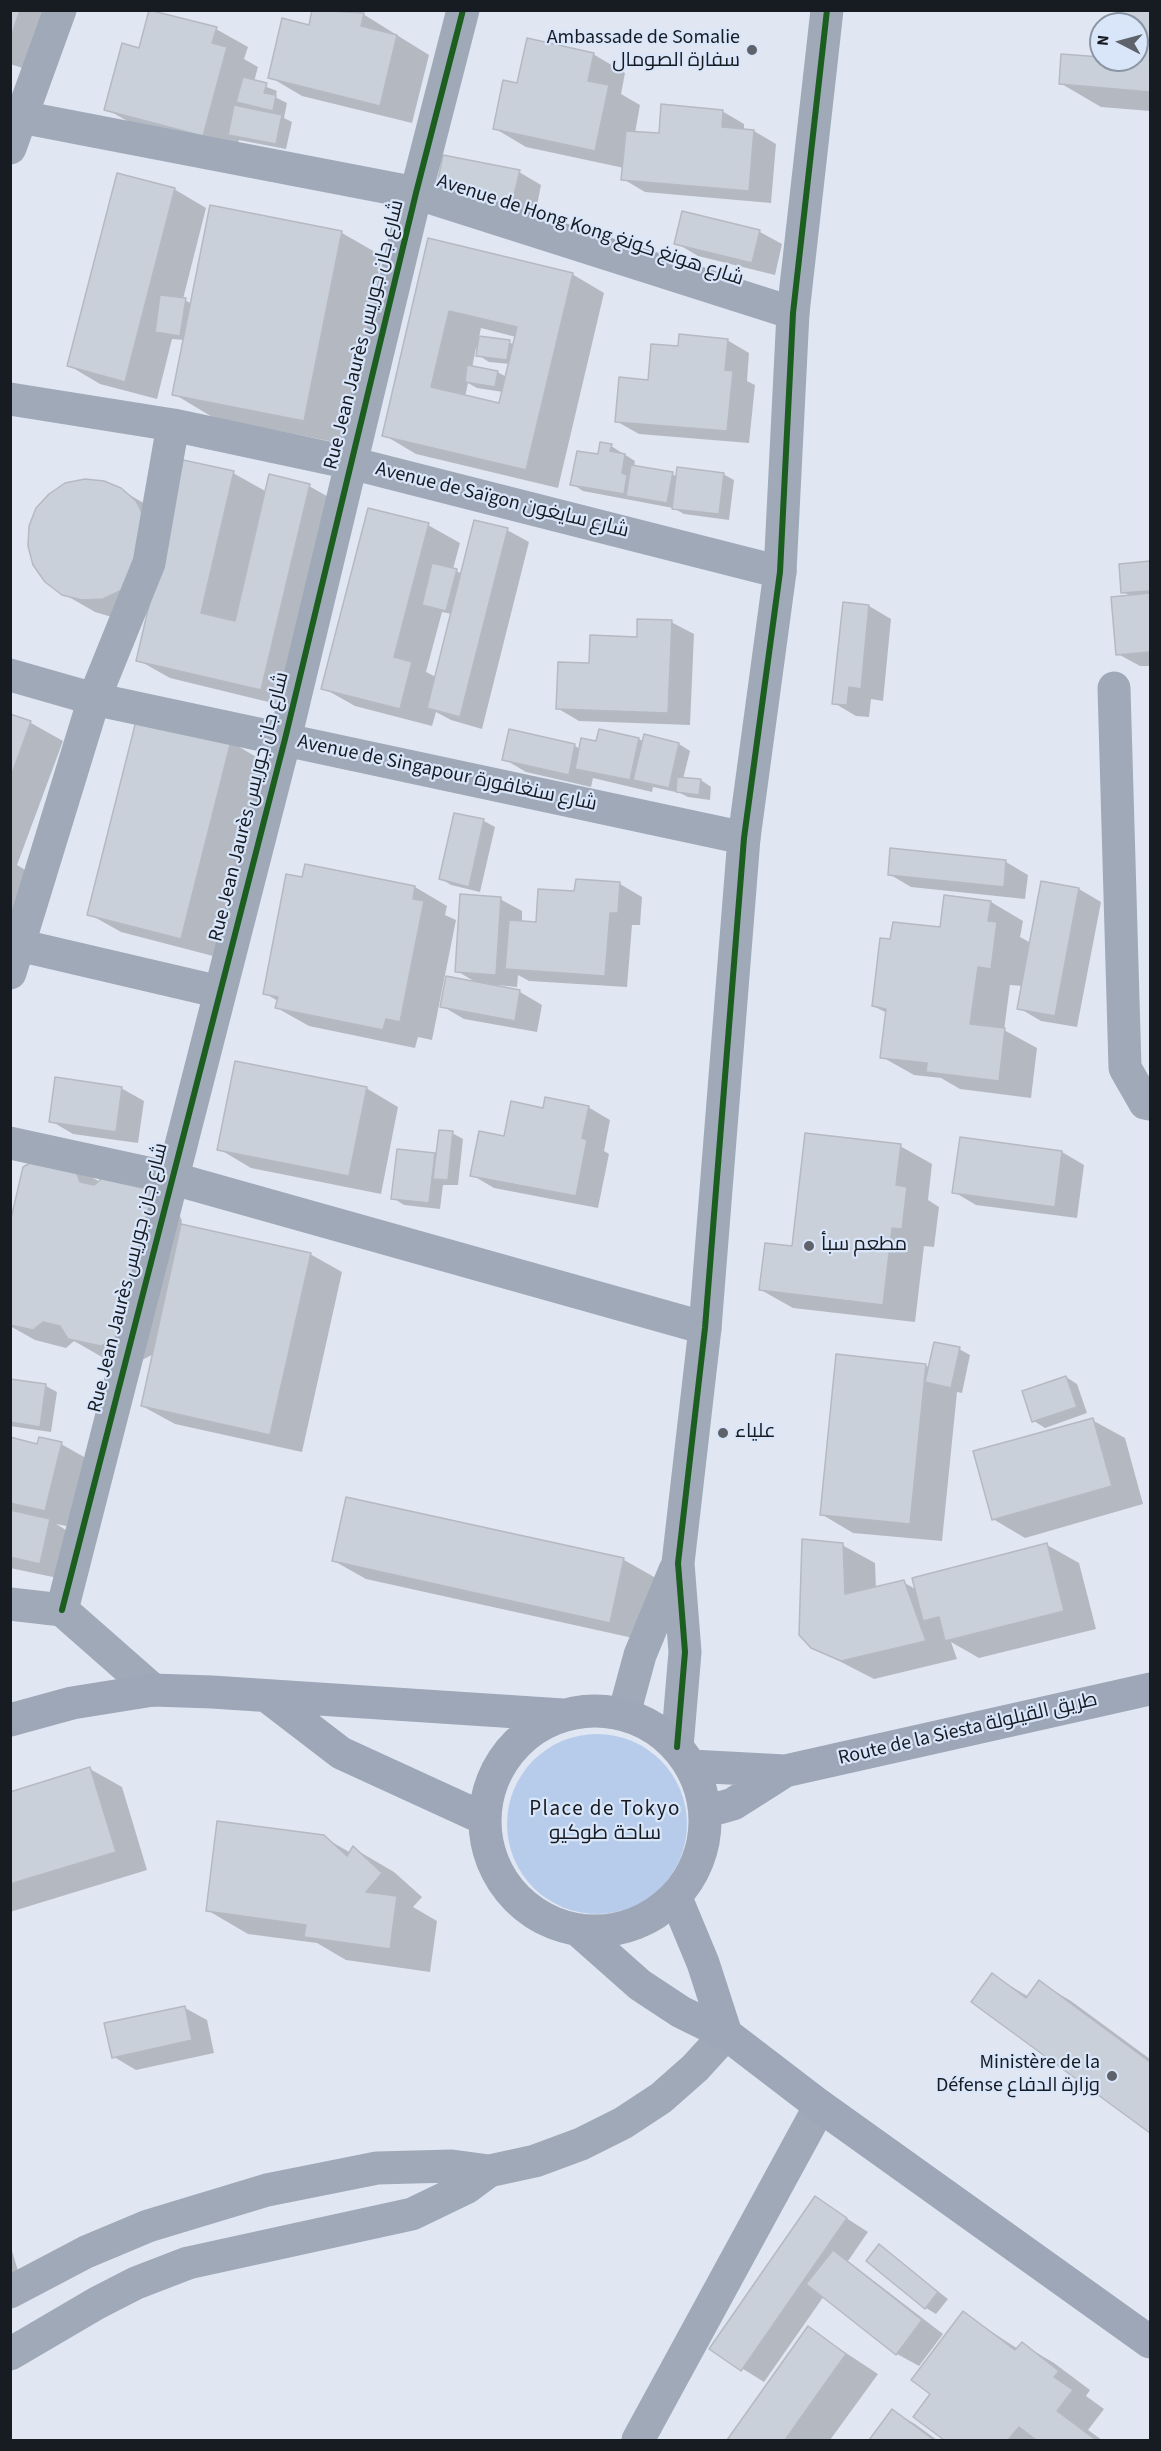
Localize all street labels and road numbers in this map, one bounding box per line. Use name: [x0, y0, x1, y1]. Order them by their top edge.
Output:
street label: Avenue de Hong Kong شارع هونغ كونغ: [434, 170, 746, 292]
street label: Rue Jean Jaurès شارع جان جوريس: [320, 198, 410, 472]
street label: Avenue de Saïgon شارع سايغون: [373, 458, 631, 544]
street label: Rue Jean Jaurès شارع جان جوريس: [205, 670, 295, 944]
street label: Avenue de Singapour شارع سنغافورة: [295, 731, 599, 817]
street label: Rue Jean Jaurès شارع جان جوريس: [84, 1141, 174, 1415]
street label: Route de la Siesta طريق القيلولة: [836, 1688, 1100, 1772]

